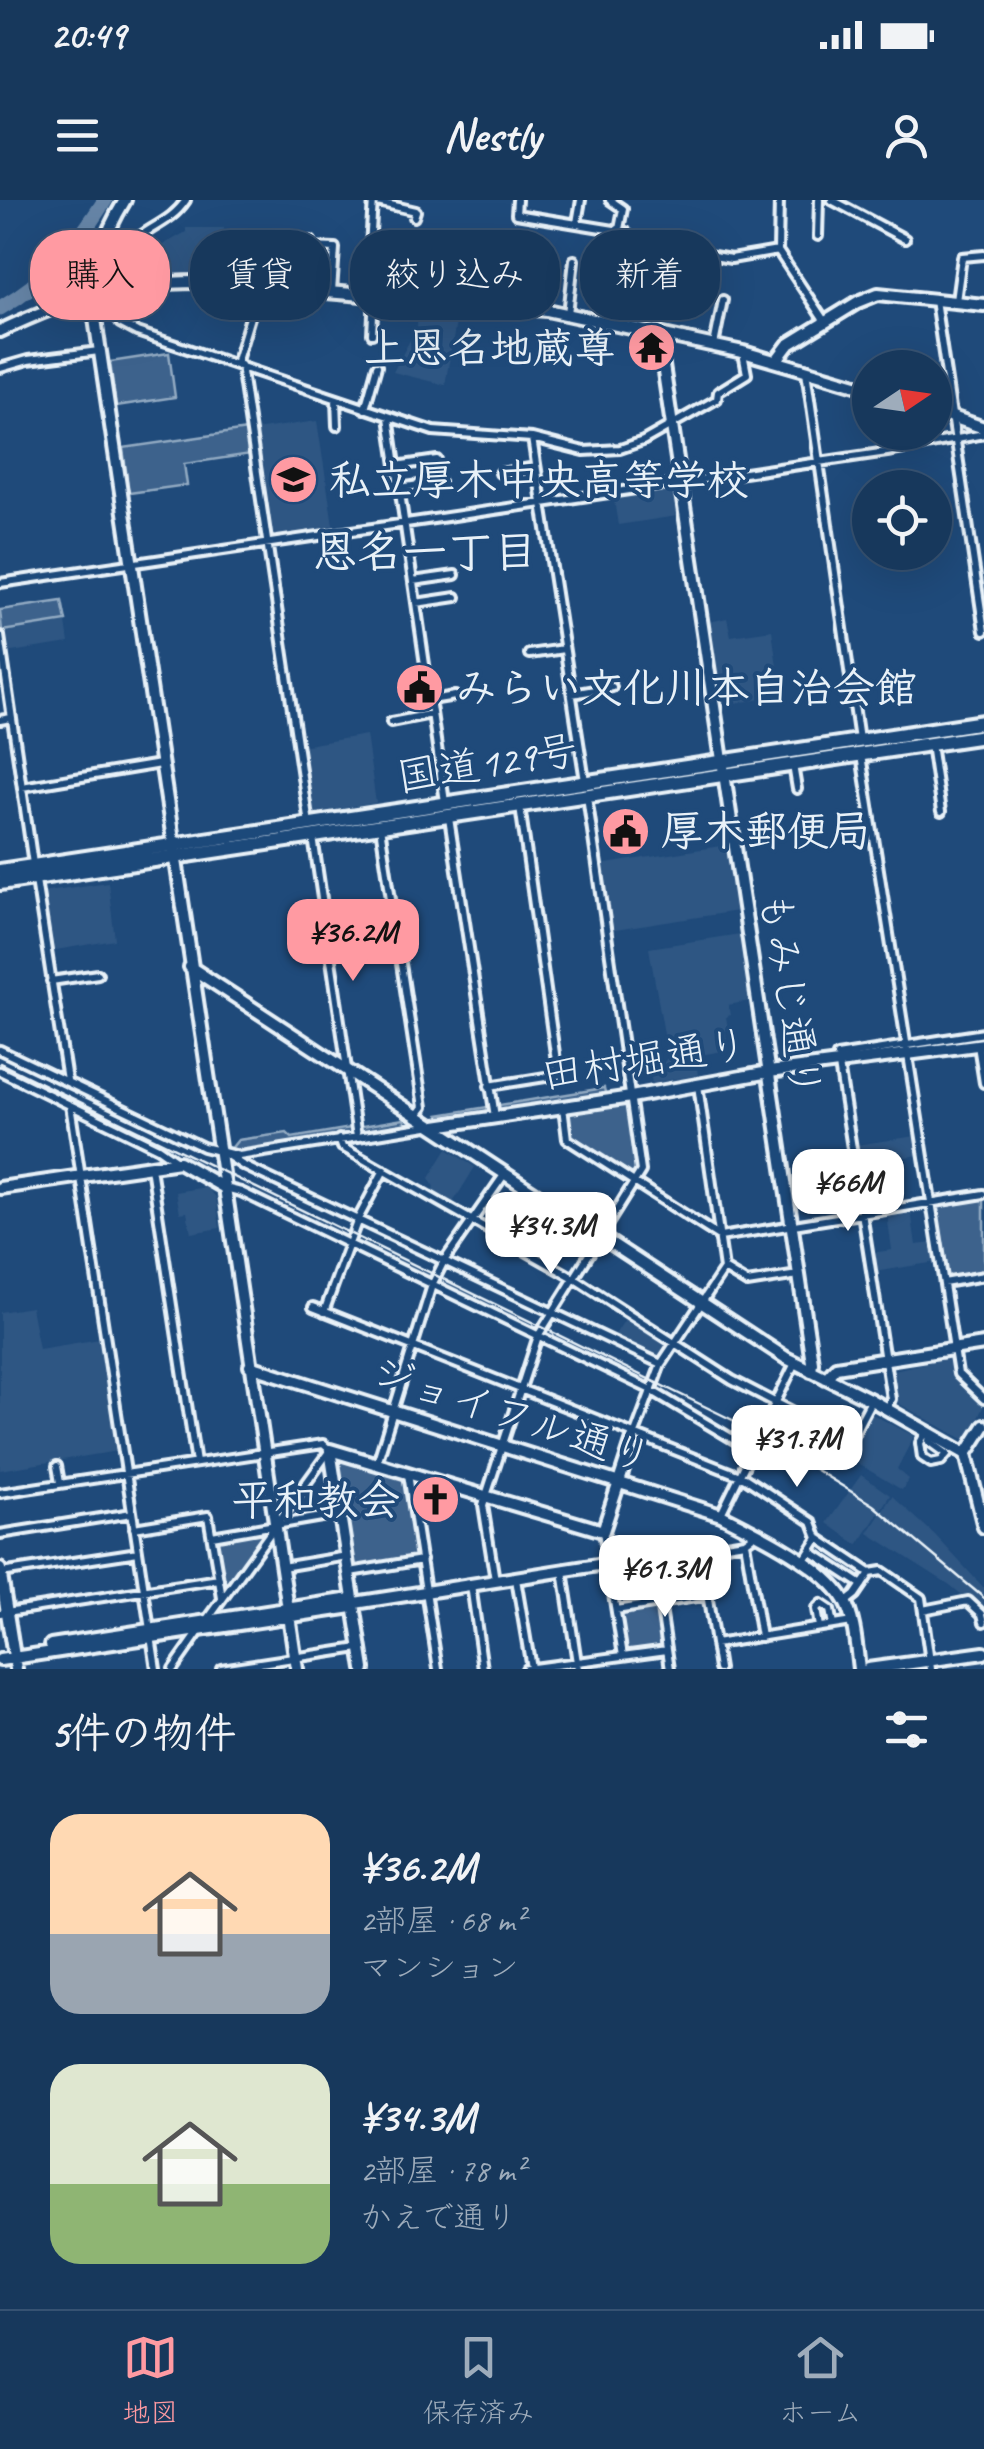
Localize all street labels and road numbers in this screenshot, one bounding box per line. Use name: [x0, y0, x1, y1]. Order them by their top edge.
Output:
street label: 国道129号: [393, 724, 581, 804]
street label: もみじ通り: [747, 887, 833, 1103]
street label: 田村堀通り: [537, 1017, 753, 1103]
street label: ジョイフル通り: [365, 1345, 659, 1485]

